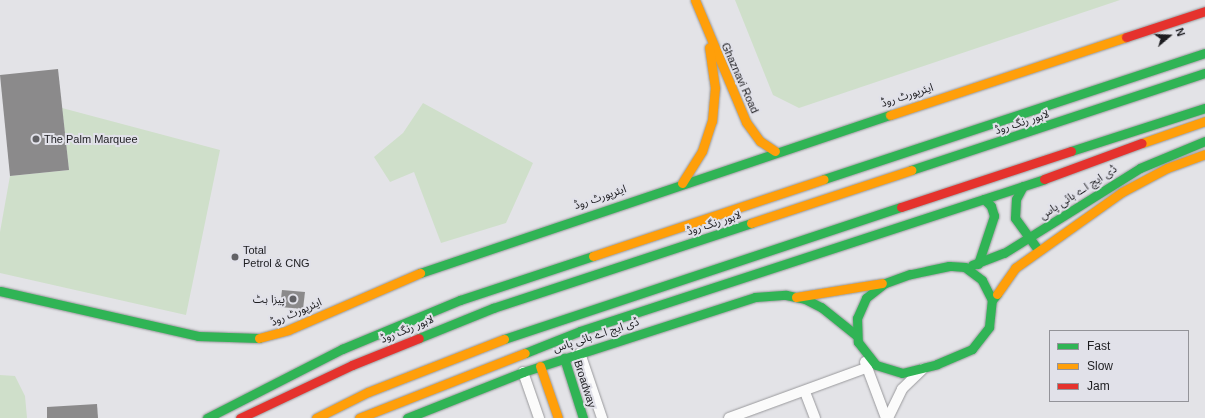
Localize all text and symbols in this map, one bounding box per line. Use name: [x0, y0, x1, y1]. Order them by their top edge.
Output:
north arrow: [1149, 16, 1189, 56]
text: N: [1173, 26, 1187, 38]
street label: Ghaznavi Road: [719, 41, 761, 115]
street label: ایئرپورٹ روڈ: [879, 80, 935, 110]
street label: لاہور رنگ روڈ: [993, 107, 1051, 137]
place label: The Palm Marquee: [44, 132, 138, 146]
marker: The Palm Marquee: [31, 134, 41, 144]
street label: ڈی ایچ اے بائی پاس: [1037, 162, 1119, 222]
street label: ایئرپورٹ روڈ: [572, 182, 628, 212]
street label: لاہور رنگ روڈ: [685, 208, 743, 238]
place label: Total Petrol & CNG: [243, 244, 310, 270]
marker: Total Petrol & CNG: [230, 252, 240, 262]
place label: پیزا ہٹ: [253, 292, 285, 306]
marker: پیزا ہٹ: [288, 294, 298, 304]
street label: ایئرپورٹ روڈ: [268, 295, 324, 329]
street label: لاہور رنگ روڈ: [378, 312, 436, 346]
street label: ڈی ایچ اے بائی پاس: [551, 315, 641, 355]
legend: [1049, 330, 1189, 402]
text: Fast: [1087, 339, 1110, 353]
street label: Broadway: [571, 359, 599, 409]
text: Slow: [1087, 359, 1113, 373]
text: Jam: [1087, 379, 1110, 393]

